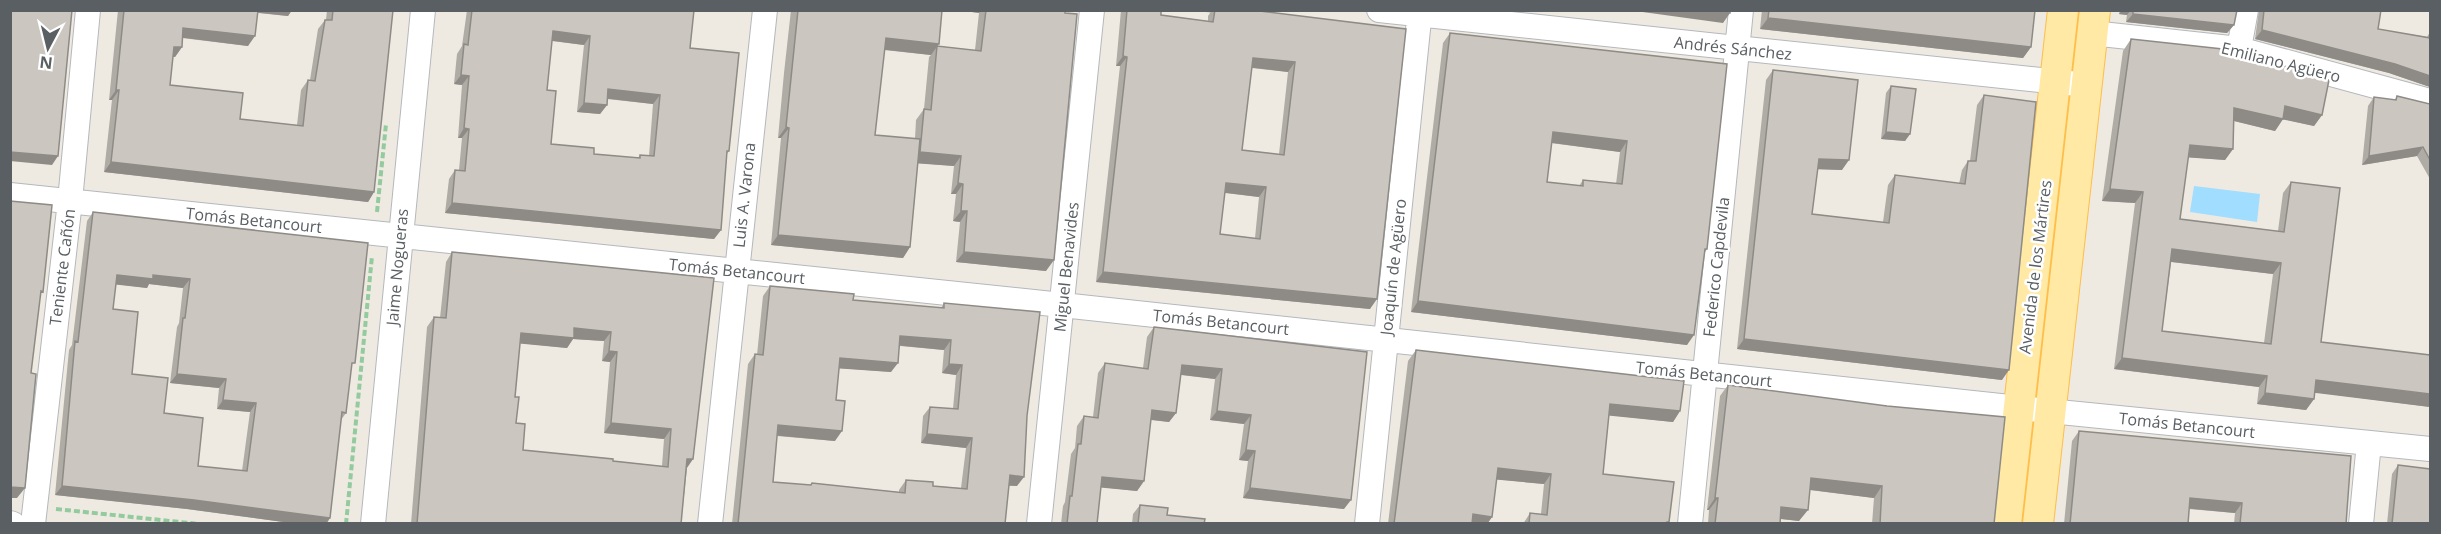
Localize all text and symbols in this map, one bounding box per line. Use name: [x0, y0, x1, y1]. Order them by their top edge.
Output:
north arrow: [18, 18, 78, 78]
street label: Andrés Sánchez: [1673, 31, 1793, 65]
street label: Emiliano Agüero: [2219, 37, 2343, 87]
text: N: [38, 51, 54, 75]
street label: Luis A. Varona: [728, 141, 760, 249]
street label: Avenida de los Mártires: [2013, 179, 2057, 355]
street label: Federico Capdevila: [1698, 196, 1734, 338]
street label: Joaquín de Agüero: [1375, 198, 1411, 338]
street label: Miguel Benavides: [1048, 201, 1084, 333]
street label: Tomás Betancourt: [185, 202, 324, 238]
street label: Teniente Cañón: [44, 207, 80, 327]
street label: Jaime Nogueras: [381, 208, 413, 328]
street label: Tomás Betancourt: [668, 253, 807, 289]
street label: Tomás Betancourt: [1152, 304, 1291, 340]
street label: Tomás Betancourt: [1635, 356, 1774, 392]
street label: Tomás Betancourt: [2118, 407, 2257, 443]

